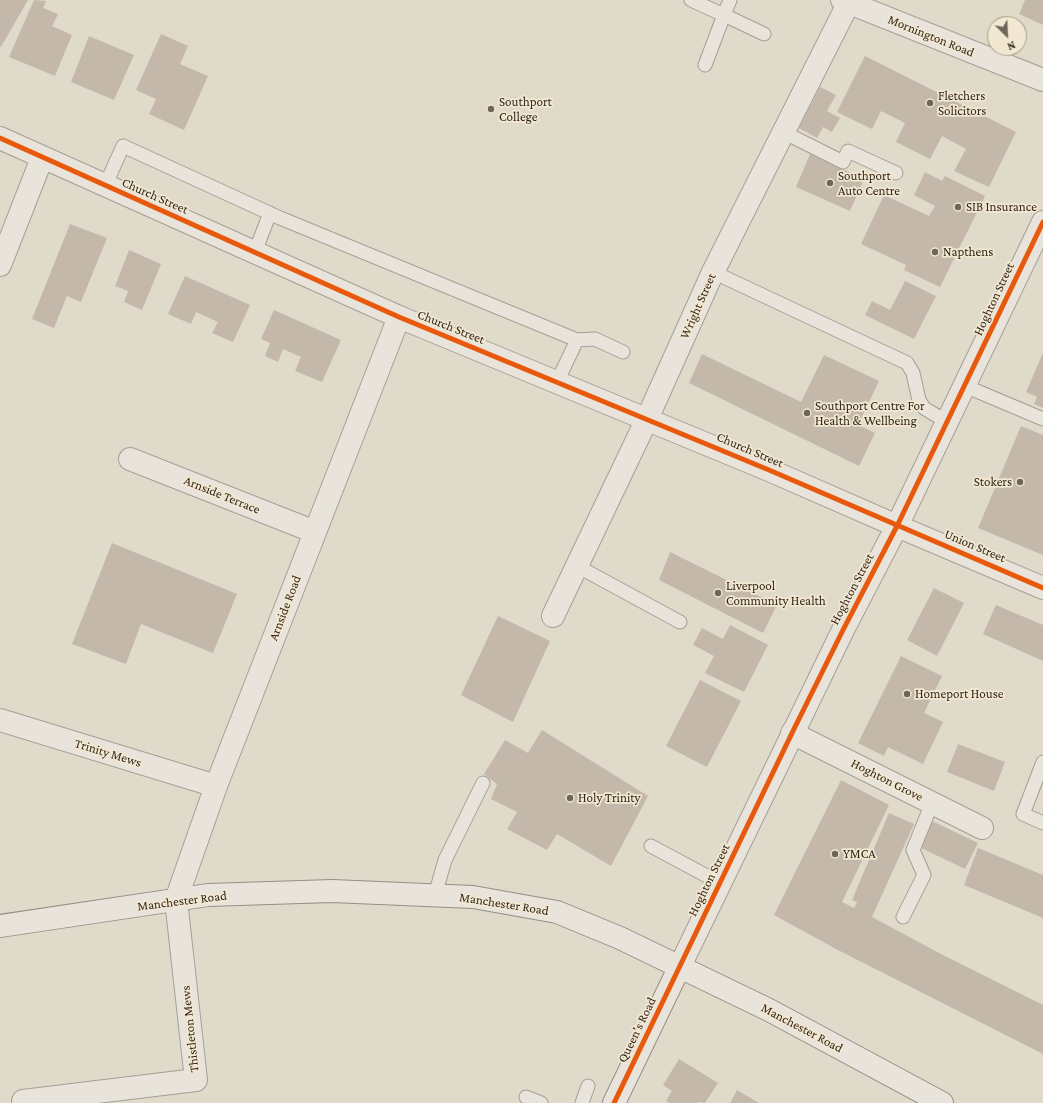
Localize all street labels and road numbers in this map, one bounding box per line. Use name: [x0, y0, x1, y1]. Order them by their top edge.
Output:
street label: Mornington Road: [885, 12, 977, 60]
street label: Church Street: [119, 174, 191, 218]
street label: Hoghton Street: [970, 260, 1018, 338]
street label: Wright Street: [677, 271, 719, 341]
street label: Church Street: [415, 306, 487, 348]
street label: Church Street: [714, 429, 786, 471]
street label: Arnside Terrace: [182, 473, 262, 517]
street label: Union Street: [942, 526, 1008, 566]
street label: Hoghton Street: [827, 551, 877, 627]
street label: Arnside Road: [265, 573, 305, 643]
street label: Trinity Mews: [73, 735, 143, 771]
street label: Hoghton Grove: [848, 755, 926, 805]
street label: Hoghton Street: [685, 841, 733, 919]
street label: Manchester Road: [136, 888, 228, 914]
street label: Manchester Road: [458, 889, 550, 919]
street label: Thistleton Mews: [178, 985, 202, 1073]
street label: Queen's Road: [614, 995, 660, 1065]
street label: Manchester Road: [758, 1000, 846, 1056]

